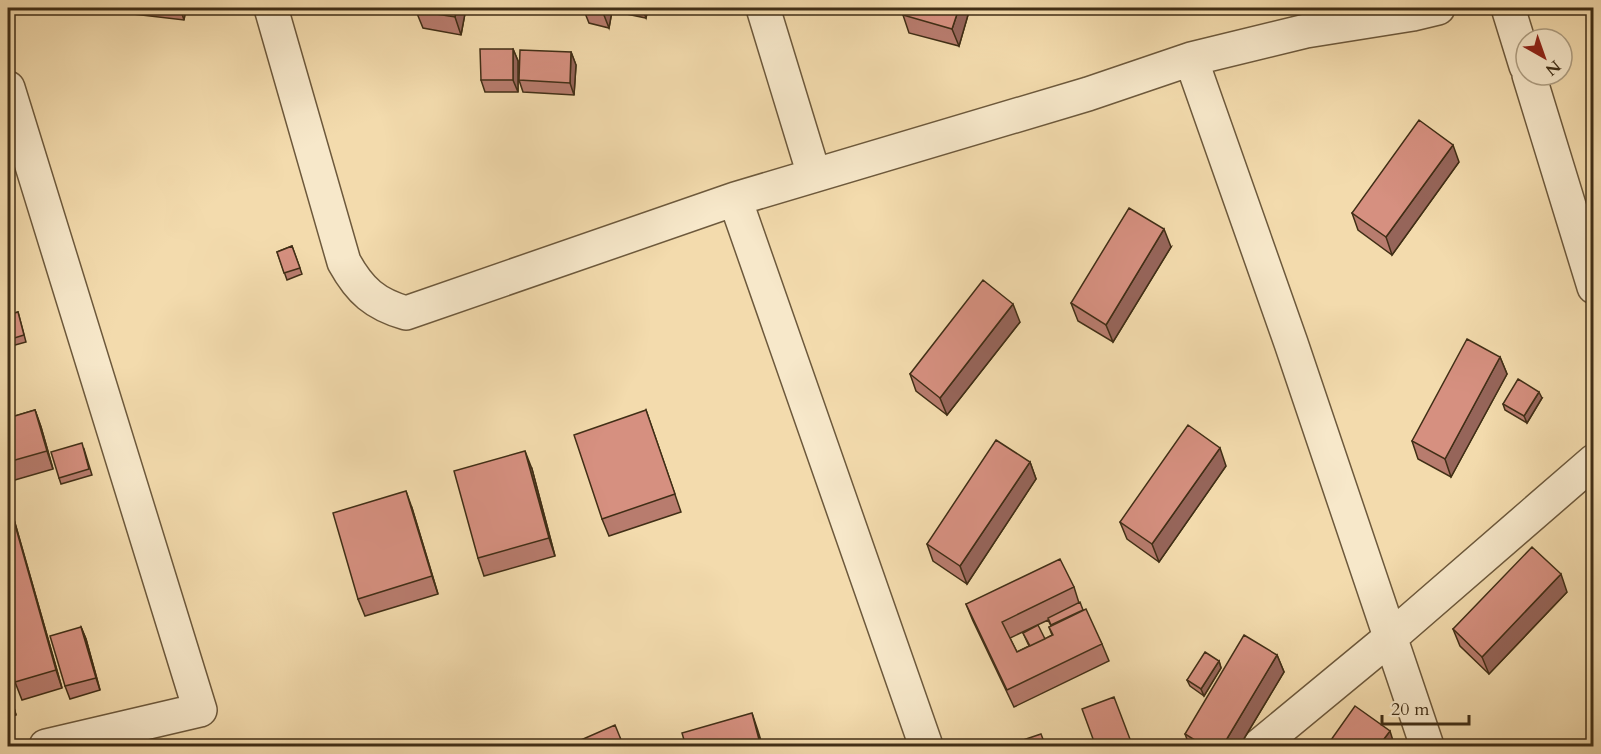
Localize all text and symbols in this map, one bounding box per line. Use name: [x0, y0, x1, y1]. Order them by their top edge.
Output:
north arrow: [1514, 27, 1574, 87]
text: N: [1541, 55, 1565, 81]
scale bar: [1382, 688, 1469, 726]
text: 20 m: [1391, 697, 1430, 722]

